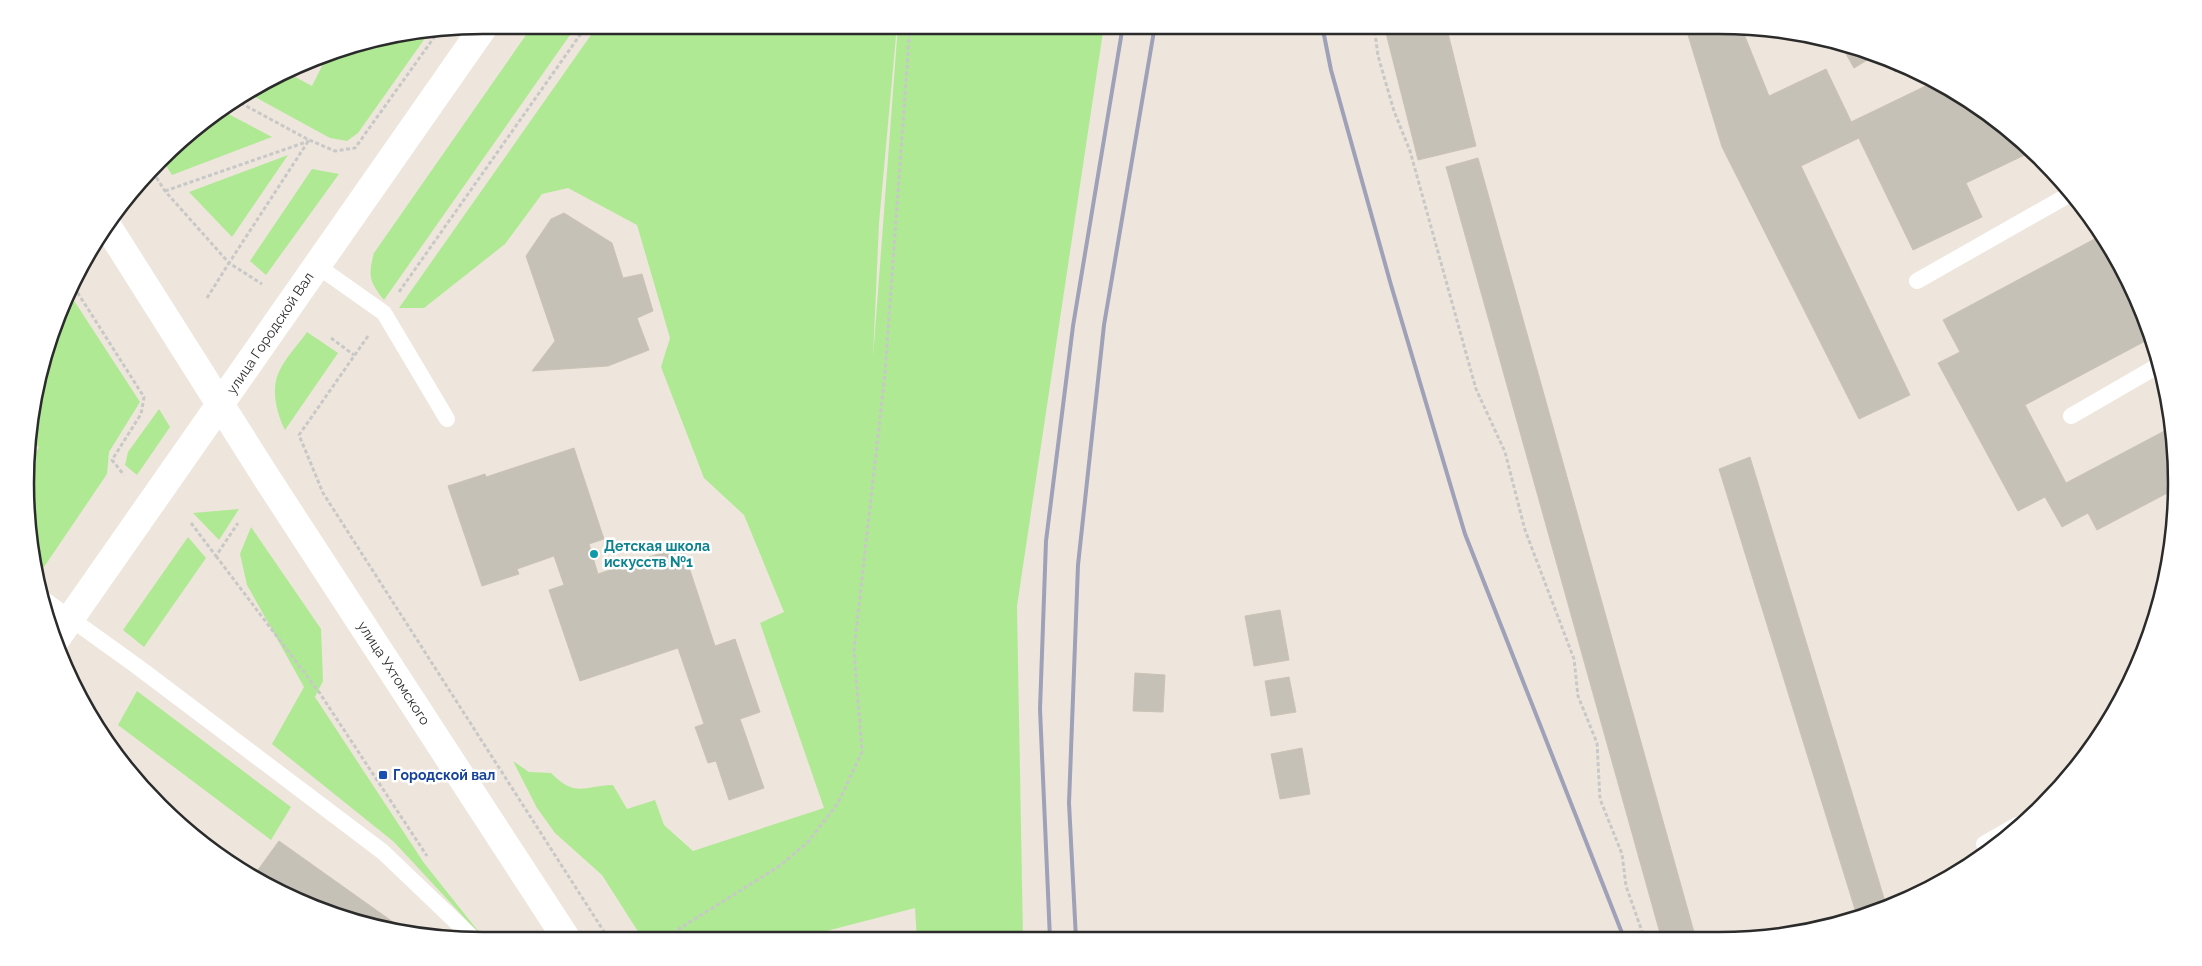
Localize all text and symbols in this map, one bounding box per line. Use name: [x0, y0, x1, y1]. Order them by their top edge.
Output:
street label: улица Городской Вал: [223, 269, 317, 397]
place label: Детская школа искусств №1: [604, 538, 710, 570]
marker: Детская школа искусств №1: [588, 548, 600, 560]
street label: улица Ухтомского: [354, 618, 434, 728]
place label: Городской вал: [393, 767, 495, 783]
marker: Городской вал: [377, 769, 389, 781]

